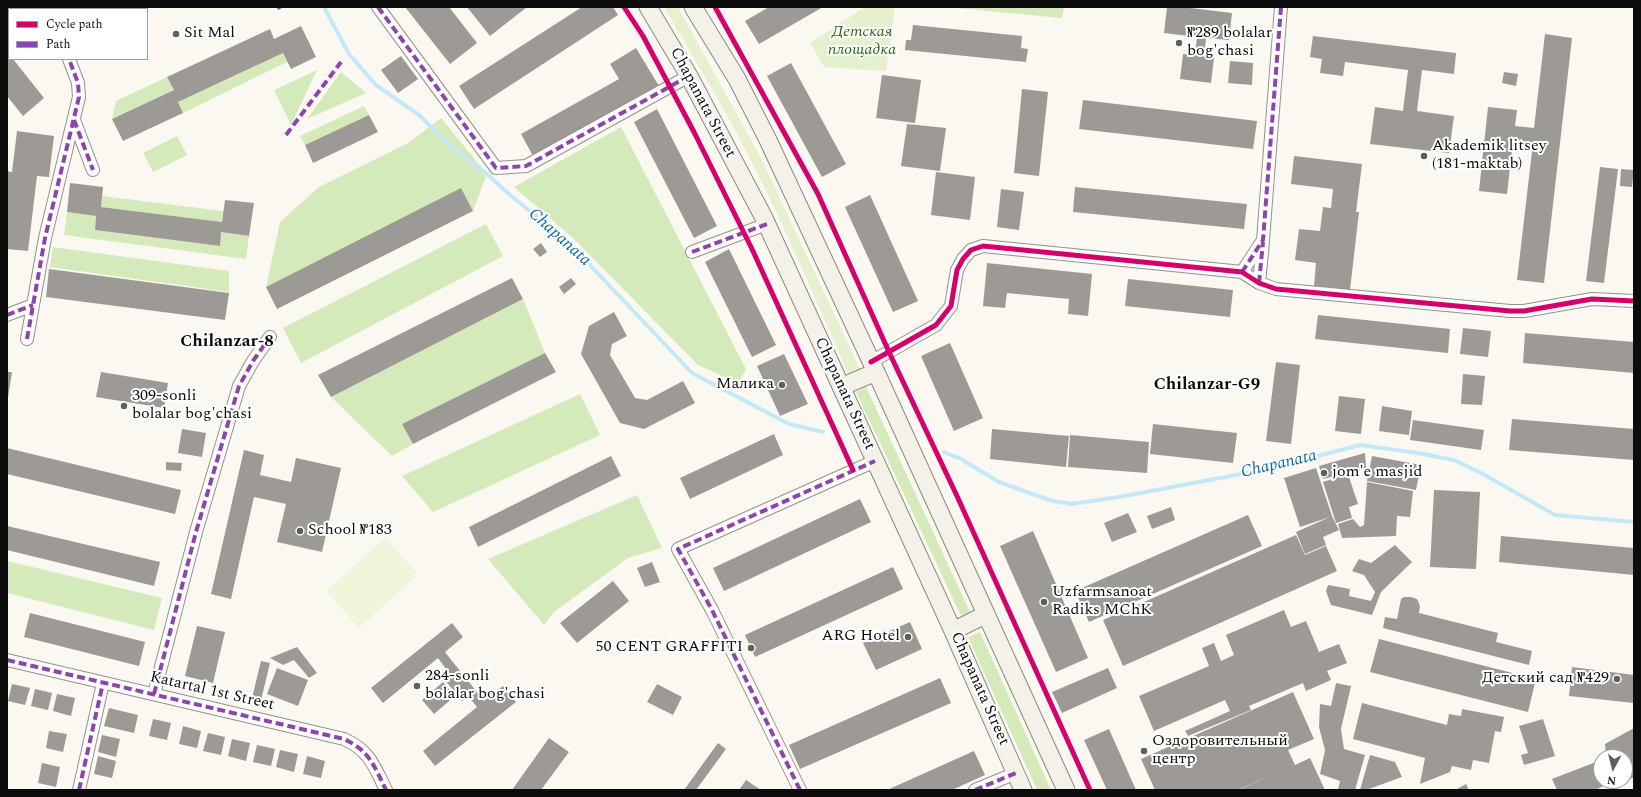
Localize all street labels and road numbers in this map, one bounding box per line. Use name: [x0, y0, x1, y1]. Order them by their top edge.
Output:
street label: Chapanata Street: [665, 45, 739, 161]
street label: Chapanata Street: [809, 335, 879, 453]
street label: Chapanata Street: [945, 629, 1013, 749]
street label: Katartal 1st Street: [148, 668, 276, 716]

